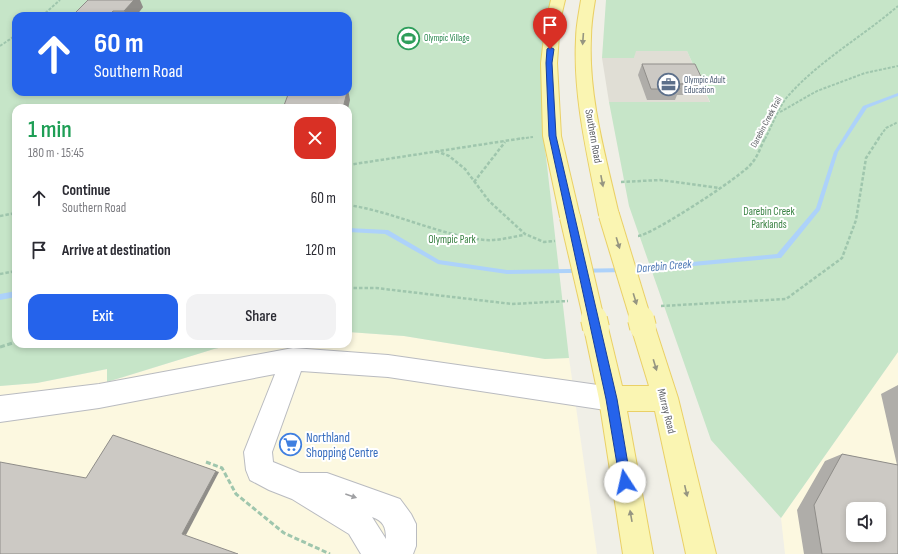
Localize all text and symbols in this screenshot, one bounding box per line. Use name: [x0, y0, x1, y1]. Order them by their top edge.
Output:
pin: [533, 8, 567, 49]
icon: arrive: [539, 14, 561, 36]
sports icon: Olympic Village: [395, 25, 421, 51]
text: 60 m: [94, 27, 143, 60]
icon: ahead: [28, 28, 80, 80]
place label: Olympic Village: [424, 33, 470, 44]
one-way arrow: [580, 33, 587, 45]
text: Southern Road: [94, 61, 183, 82]
office icon: Olympic Adult Education: [655, 72, 681, 98]
place label: Olympic Adult Education: [684, 75, 726, 96]
street label: Darebin Creek Trail: [749, 95, 785, 149]
street label: Southern Road: [582, 108, 605, 164]
text: 1 min: [28, 115, 72, 144]
button: close: [294, 117, 336, 159]
text: 180 m · 15:45: [28, 145, 84, 161]
one-way arrow: [600, 175, 606, 187]
text: Continue: [62, 181, 111, 200]
icon: ahead: [28, 187, 50, 209]
text: 60 m: [311, 189, 336, 208]
text: Southern Road: [62, 200, 126, 216]
park label: Darebin Creek Parklands: [743, 205, 795, 231]
park label: Olympic Park: [428, 233, 477, 246]
one-way arrow: [615, 237, 621, 249]
icon: arrive: [28, 239, 50, 261]
text: Arrive at destination: [62, 241, 171, 260]
text: 120 m: [306, 241, 336, 260]
water label: Darebin Creek: [636, 257, 693, 276]
one-way arrow: [632, 293, 638, 305]
button: Exit: [28, 294, 178, 340]
button: Share: [186, 294, 336, 340]
one-way arrow: [652, 359, 658, 371]
street label: Murray Road: [655, 387, 678, 435]
place label: Northland Shopping Centre: [306, 430, 378, 461]
supermarket icon: Northland Shopping Centre: [277, 431, 303, 457]
position arrow: [604, 461, 646, 503]
one-way arrow: [684, 484, 690, 497]
one-way arrow: [346, 493, 358, 499]
map controls: [846, 502, 886, 542]
button: sound: [846, 502, 886, 542]
one-way arrow: [628, 509, 634, 522]

